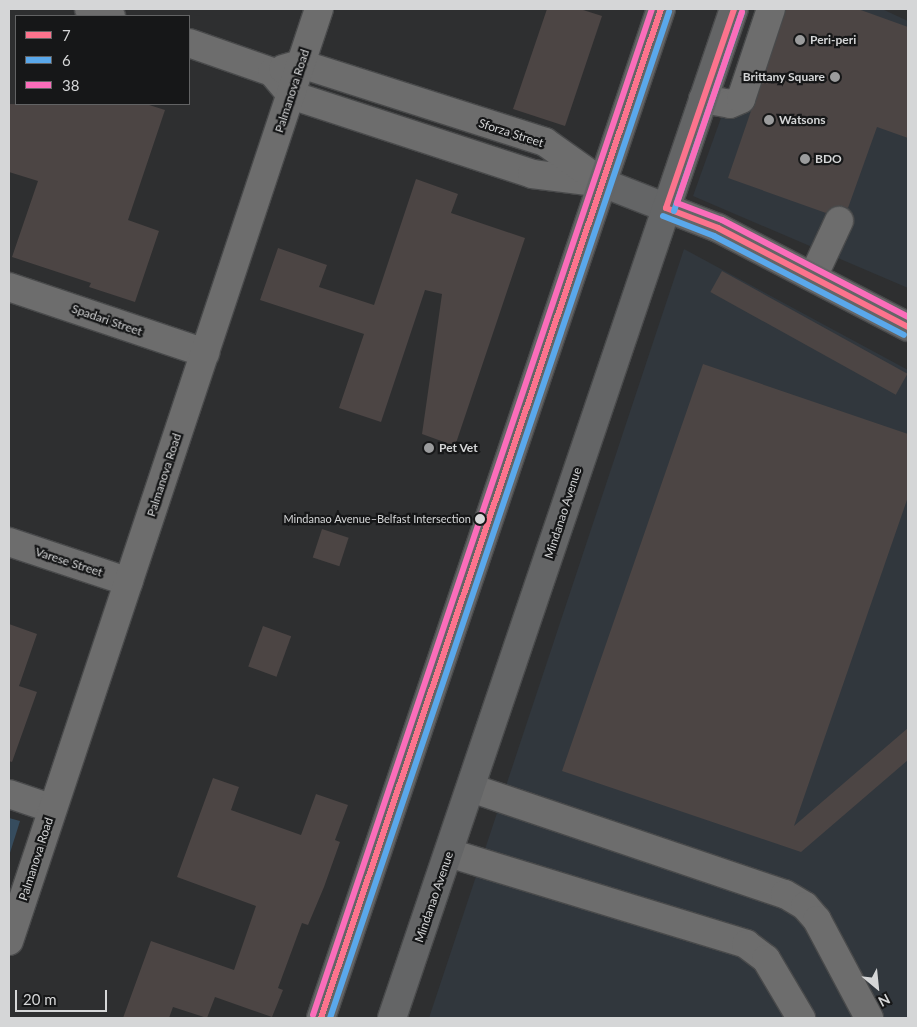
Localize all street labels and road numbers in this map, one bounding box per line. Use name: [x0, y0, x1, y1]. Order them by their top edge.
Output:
street label: Palmanova Road: [272, 48, 312, 134]
street label: Sforza Street: [477, 116, 545, 150]
street label: Spadari Street: [70, 301, 144, 339]
street label: Palmanova Road: [144, 432, 184, 518]
street label: Mindanao Avenue: [541, 465, 585, 561]
street label: Varese Street: [34, 544, 104, 580]
street label: Palmanova Road: [16, 816, 56, 902]
street label: Mindanao Avenue: [412, 849, 456, 945]

